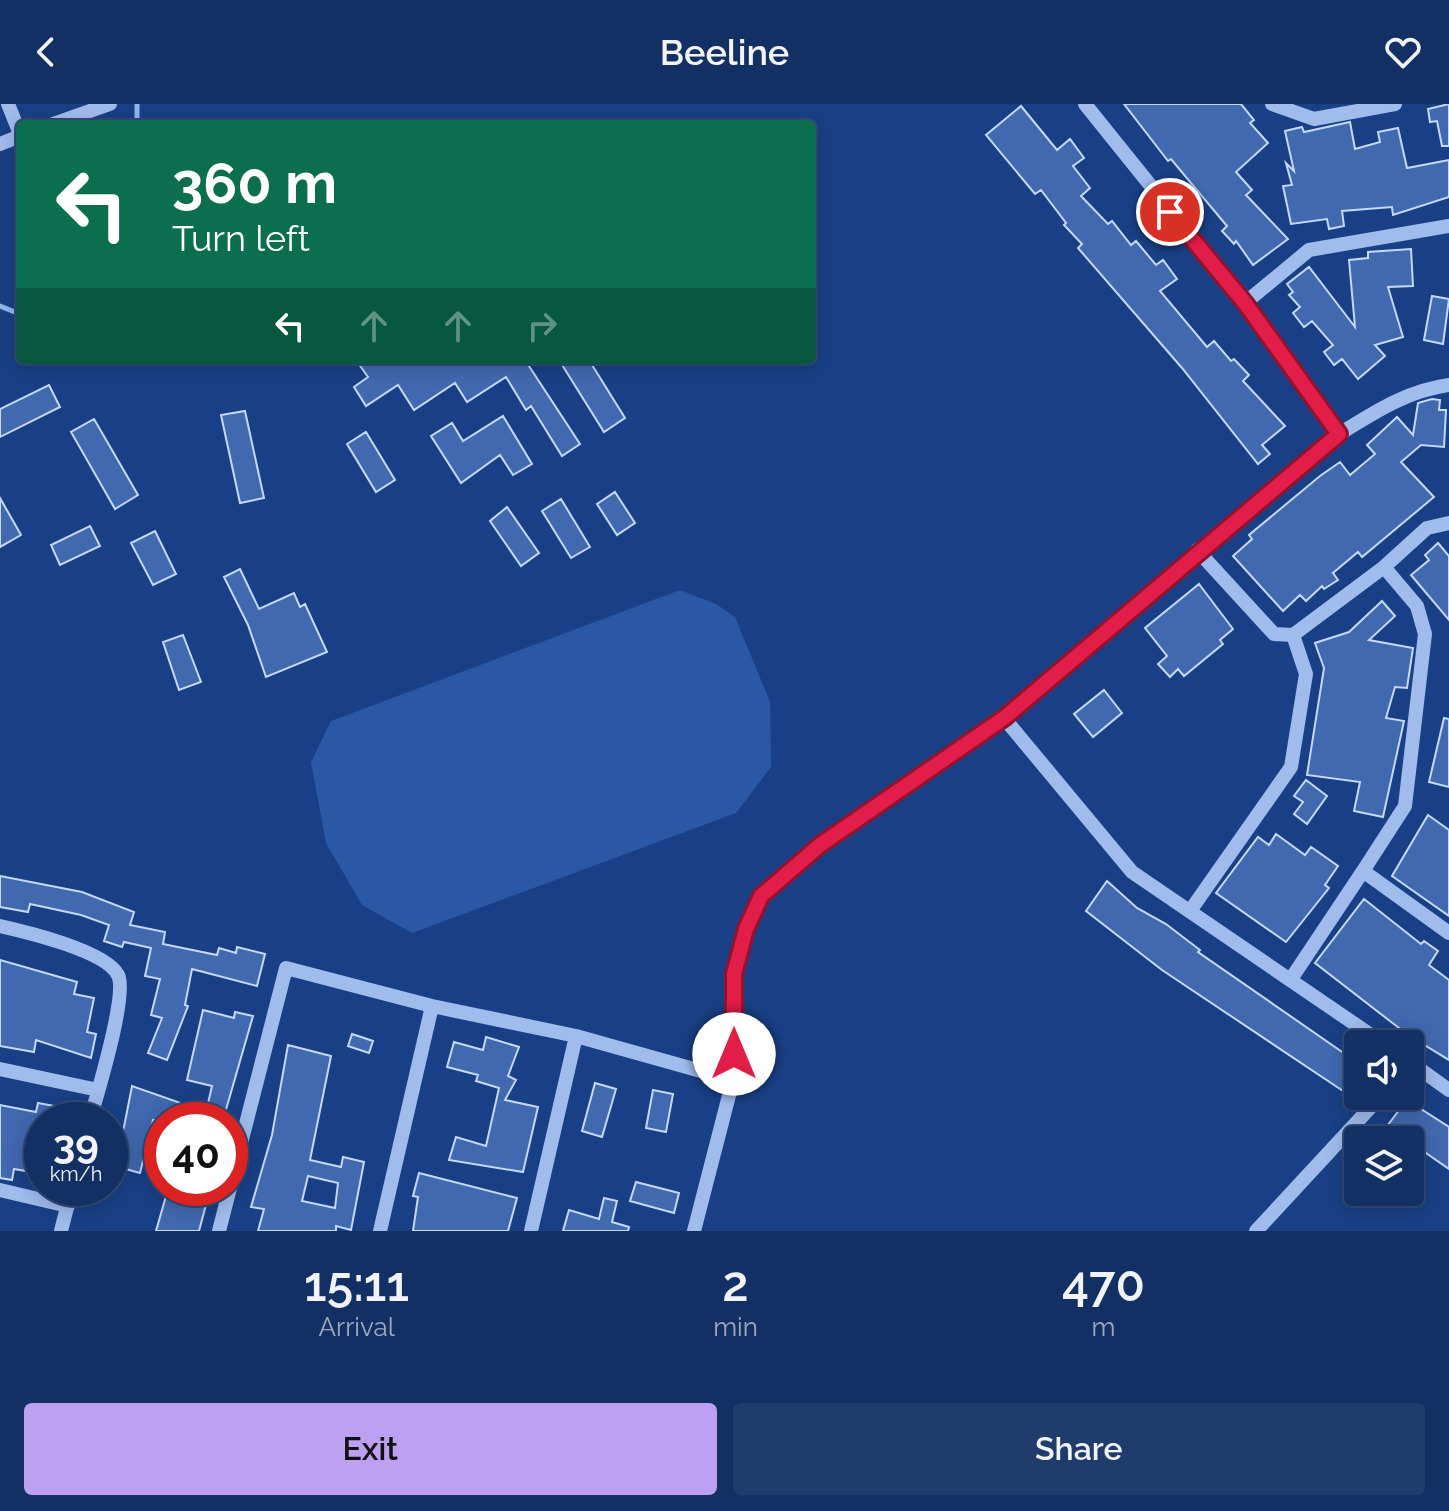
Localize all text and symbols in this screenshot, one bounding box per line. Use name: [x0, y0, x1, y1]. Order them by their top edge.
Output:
icon: back: [24, 30, 68, 74]
icon: heart: [1381, 30, 1425, 74]
text: Beeline: [660, 31, 789, 73]
text: 360 m: [172, 150, 337, 216]
icon: left: [40, 152, 144, 256]
pin: [1136, 178, 1204, 246]
icon: arrive: [1148, 190, 1192, 234]
text: Turn left: [172, 217, 310, 259]
icon: left: [268, 304, 312, 348]
icon: ahead: [352, 304, 396, 348]
icon: ahead: [436, 304, 480, 348]
icon: right: [520, 304, 564, 348]
position arrow: [692, 1012, 776, 1096]
map controls: [1344, 1030, 1424, 1206]
button: sound: [1344, 1030, 1424, 1110]
speed limit sign: 40: [144, 1102, 248, 1206]
text: 39: [53, 1120, 99, 1167]
button: layers: [1344, 1126, 1424, 1206]
text: km/h: [50, 1162, 102, 1186]
text: 15:11: [304, 1256, 409, 1312]
text: 2: [722, 1256, 749, 1312]
text: 470: [1062, 1256, 1145, 1312]
text: Arrival: [318, 1312, 395, 1342]
text: min: [713, 1312, 758, 1342]
text: m: [1091, 1312, 1115, 1342]
button: Exit: [24, 1403, 717, 1495]
button: Share: [733, 1403, 1425, 1495]

